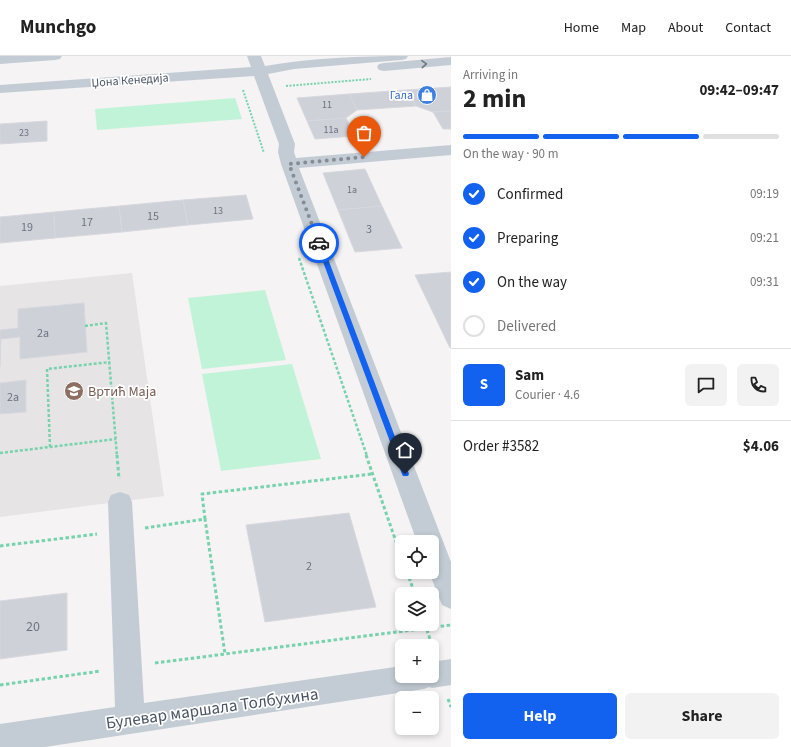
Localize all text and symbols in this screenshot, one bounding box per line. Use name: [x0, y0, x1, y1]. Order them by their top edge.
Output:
text: Munchgo: [20, 14, 96, 41]
text: Home: [564, 18, 599, 38]
text: Map: [621, 18, 646, 38]
text: About: [668, 18, 703, 38]
text: Contact: [725, 18, 771, 38]
one-way arrow: [421, 59, 427, 68]
text: Arriving in: [463, 66, 518, 84]
street label: Џона Кенедија: [91, 69, 169, 92]
text: 2 min: [463, 80, 526, 117]
text: 09:42–09:47: [699, 80, 779, 101]
shop icon: Гала: [416, 84, 438, 106]
place label: Гала: [390, 87, 413, 104]
house number: 11: [322, 98, 332, 112]
pin: [347, 116, 381, 157]
icon: bag: [353, 122, 375, 144]
house number: 11a: [324, 123, 338, 137]
house number: 23: [19, 126, 29, 140]
text: On the way · 90 m: [463, 145, 558, 163]
house number: 1a: [347, 183, 357, 197]
icon: check: [463, 183, 485, 205]
text: Confirmed: [497, 184, 563, 205]
text: 09:19: [750, 185, 779, 203]
house number: 13: [213, 204, 223, 218]
house number: 15: [147, 208, 159, 225]
house number: 17: [81, 214, 93, 231]
house number: 19: [21, 219, 33, 236]
house number: 3: [366, 221, 372, 238]
courier: [299, 223, 339, 263]
icon: check: [463, 227, 485, 249]
text: Preparing: [497, 228, 558, 249]
text: 09:21: [750, 229, 779, 247]
icon: car: [308, 232, 330, 254]
icon: check: [463, 271, 485, 293]
text: On the way: [497, 272, 567, 293]
text: 09:31: [750, 273, 779, 291]
text: Delivered: [497, 316, 556, 337]
house number: 2a: [37, 325, 49, 342]
button: chat: [685, 364, 727, 406]
button: phone: [737, 364, 779, 406]
text: Sam: [515, 365, 544, 386]
text: S: [480, 374, 488, 395]
school or university icon: Вртић Маја: [63, 380, 85, 402]
place label: Вртић Маја: [88, 382, 156, 402]
text: Courier · 4.6: [515, 386, 580, 404]
house number: 2a: [7, 389, 19, 406]
pin: [388, 433, 422, 474]
text: Order #3582: [463, 436, 539, 457]
text: $4.06: [743, 436, 779, 457]
icon: home: [394, 439, 416, 461]
map controls: [395, 535, 439, 735]
button: locate: [395, 535, 439, 579]
house number: 2: [306, 558, 312, 575]
button: layers: [395, 587, 439, 631]
house number: 20: [26, 617, 40, 637]
button: +: [395, 639, 439, 683]
street label: Булевар маршала Толбухина: [104, 682, 320, 736]
button: −: [395, 691, 439, 735]
button: Help: [463, 693, 617, 739]
button: Share: [625, 693, 779, 739]

